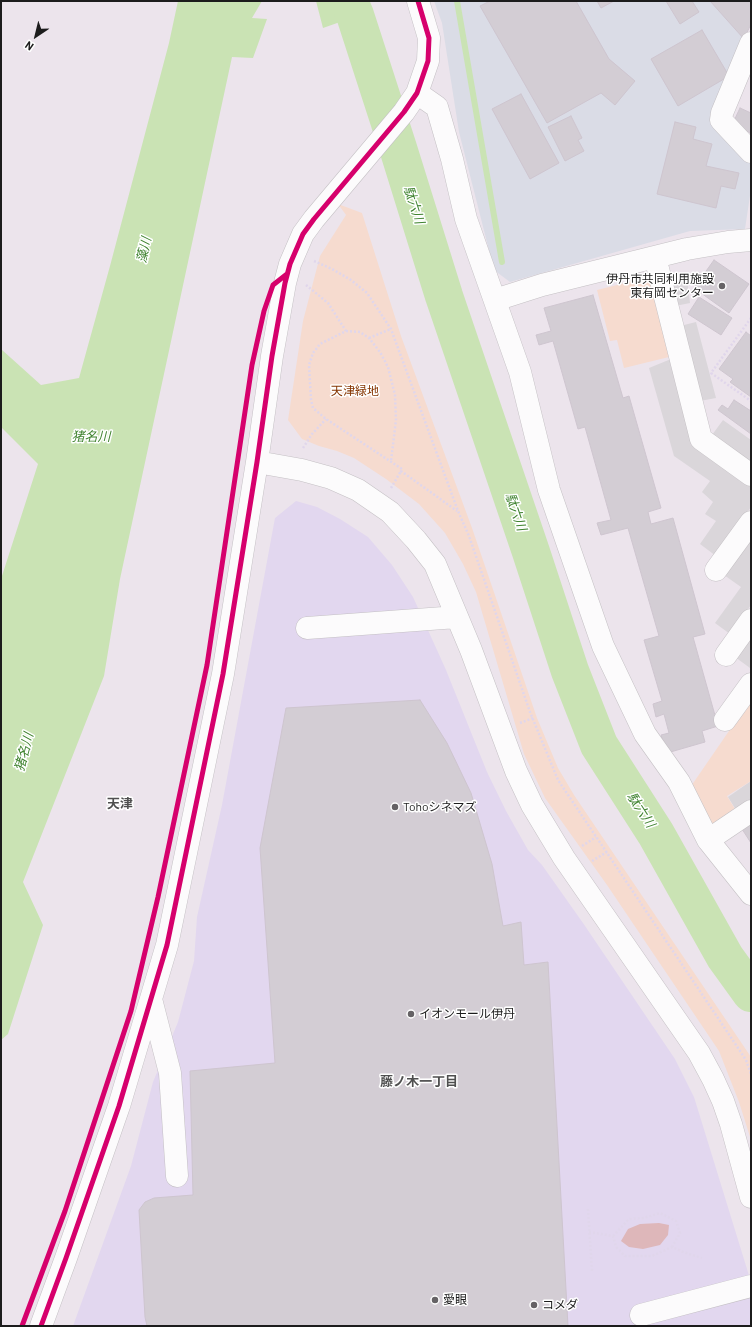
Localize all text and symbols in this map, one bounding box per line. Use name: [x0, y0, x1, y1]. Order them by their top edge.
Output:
north arrow: [16, 16, 56, 56]
text: N: [22, 39, 36, 54]
water label: 駄六川: [401, 184, 427, 226]
water label: 藻川: [134, 236, 154, 264]
place label: 伊丹市共同利用施設 東有岡センター: [606, 272, 714, 300]
marker: 伊丹市共同利用施設 東有岡センター: [717, 281, 727, 291]
park label: 天津緑地: [331, 384, 379, 398]
water label: 猪名川: [72, 429, 110, 445]
water label: 駄六川: [502, 491, 530, 533]
water label: 猪名川: [11, 731, 37, 773]
water label: 駄六川: [624, 789, 658, 831]
district label: 天津: [107, 796, 133, 812]
place label: Tohoシネマズ: [403, 800, 476, 814]
marker: Tohoシネマズ: [390, 802, 400, 812]
place label: イオンモール伊丹: [419, 1007, 515, 1021]
marker: イオンモール伊丹: [406, 1009, 416, 1019]
district label: 藤ノ木一丁目: [380, 1074, 458, 1090]
place label: 愛眼: [443, 1293, 467, 1307]
marker: 愛眼: [430, 1295, 440, 1305]
place label: コメダ: [542, 1298, 578, 1312]
marker: コメダ: [529, 1300, 539, 1310]

